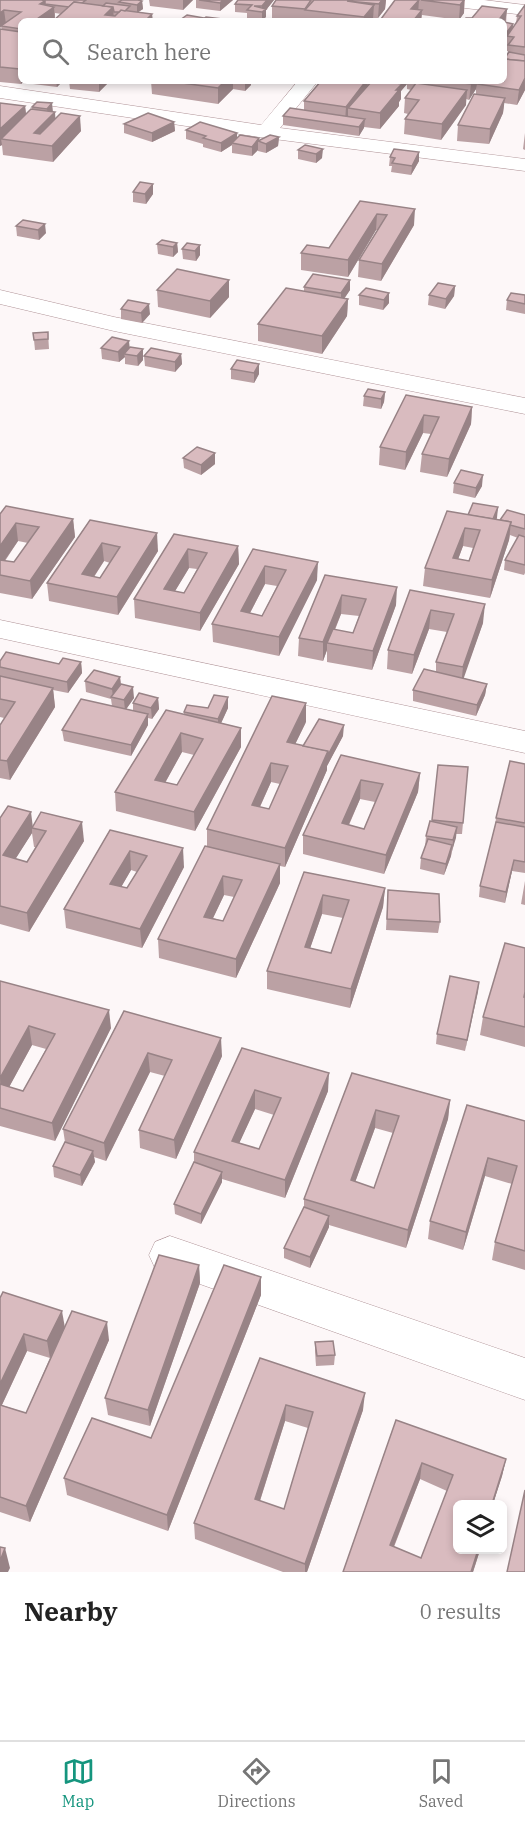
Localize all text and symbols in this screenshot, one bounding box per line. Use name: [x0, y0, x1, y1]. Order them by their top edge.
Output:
search box: [18, 18, 507, 84]
icon: search: [39, 35, 72, 68]
text: Search here: [87, 37, 211, 66]
map controls: [453, 1500, 507, 1554]
button: layers: [453, 1500, 507, 1554]
text: Nearby: [24, 1594, 118, 1628]
text: 0 results: [420, 1598, 501, 1625]
tab: Map: [62, 1755, 95, 1811]
tab: Directions: [218, 1755, 296, 1811]
tab: Saved: [419, 1755, 463, 1811]

